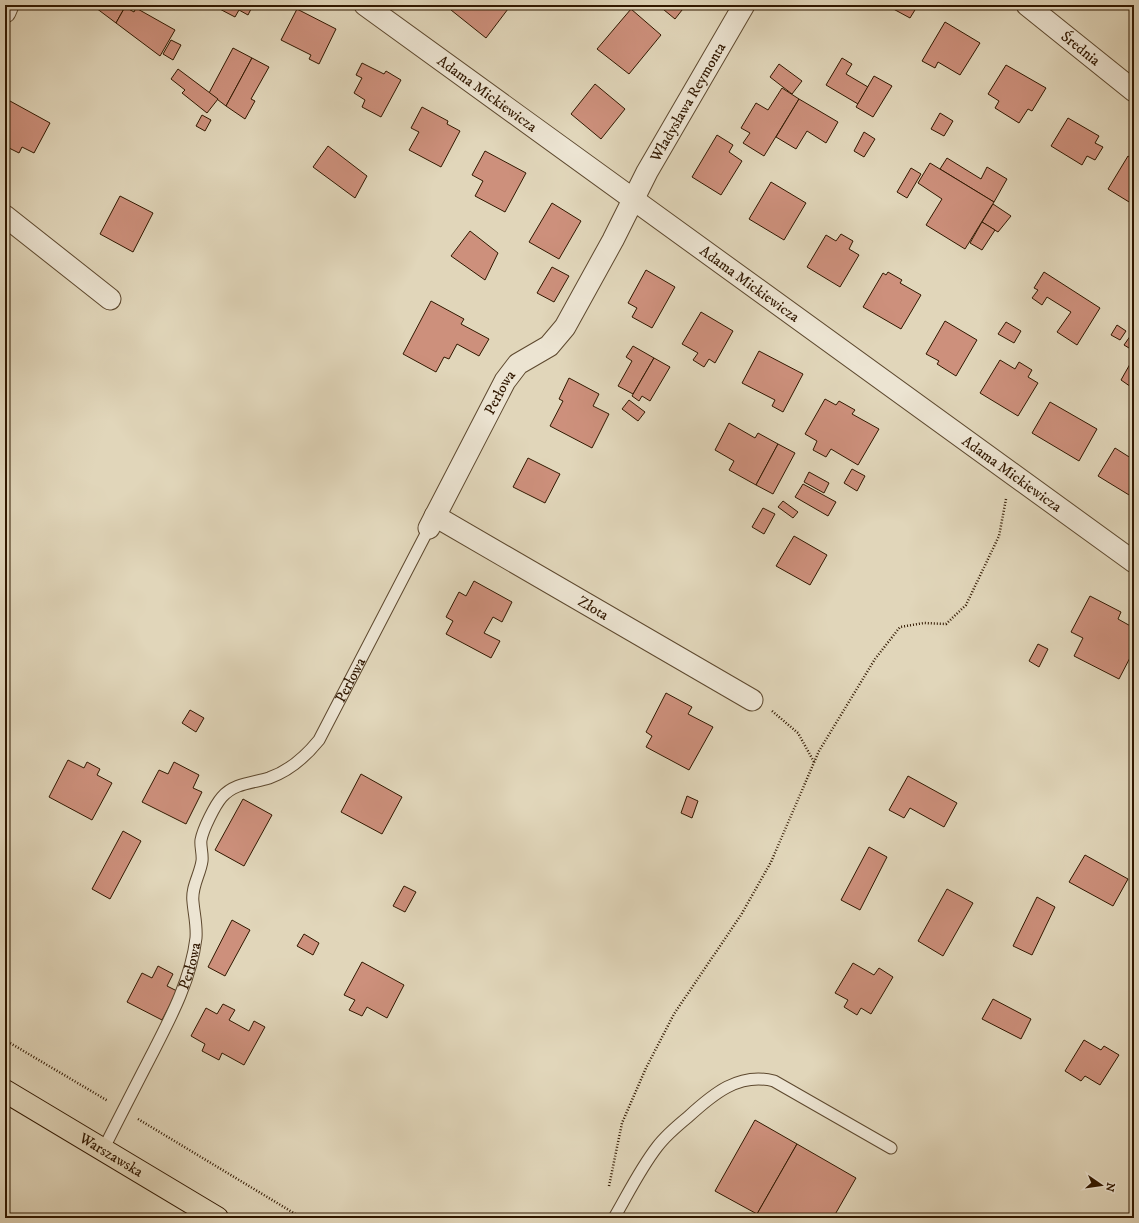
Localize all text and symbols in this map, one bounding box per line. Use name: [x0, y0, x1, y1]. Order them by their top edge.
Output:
street label: Średnia: [1057, 26, 1105, 70]
street label: Władysława Reymonta: [645, 38, 730, 166]
street label: Adama Mickiewicza: [434, 51, 541, 136]
street label: Adama Mickiewicza: [696, 241, 804, 327]
street label: Perłowa: [480, 366, 520, 418]
street label: Adama Mickiewicza: [958, 431, 1066, 517]
street label: Złota: [574, 591, 613, 625]
street label: Perłowa: [331, 654, 370, 706]
street label: Perłowa: [174, 940, 205, 992]
street label: Warszawska: [75, 1128, 147, 1181]
north arrow: [1081, 1165, 1121, 1205]
text: N: [1102, 1181, 1118, 1193]

